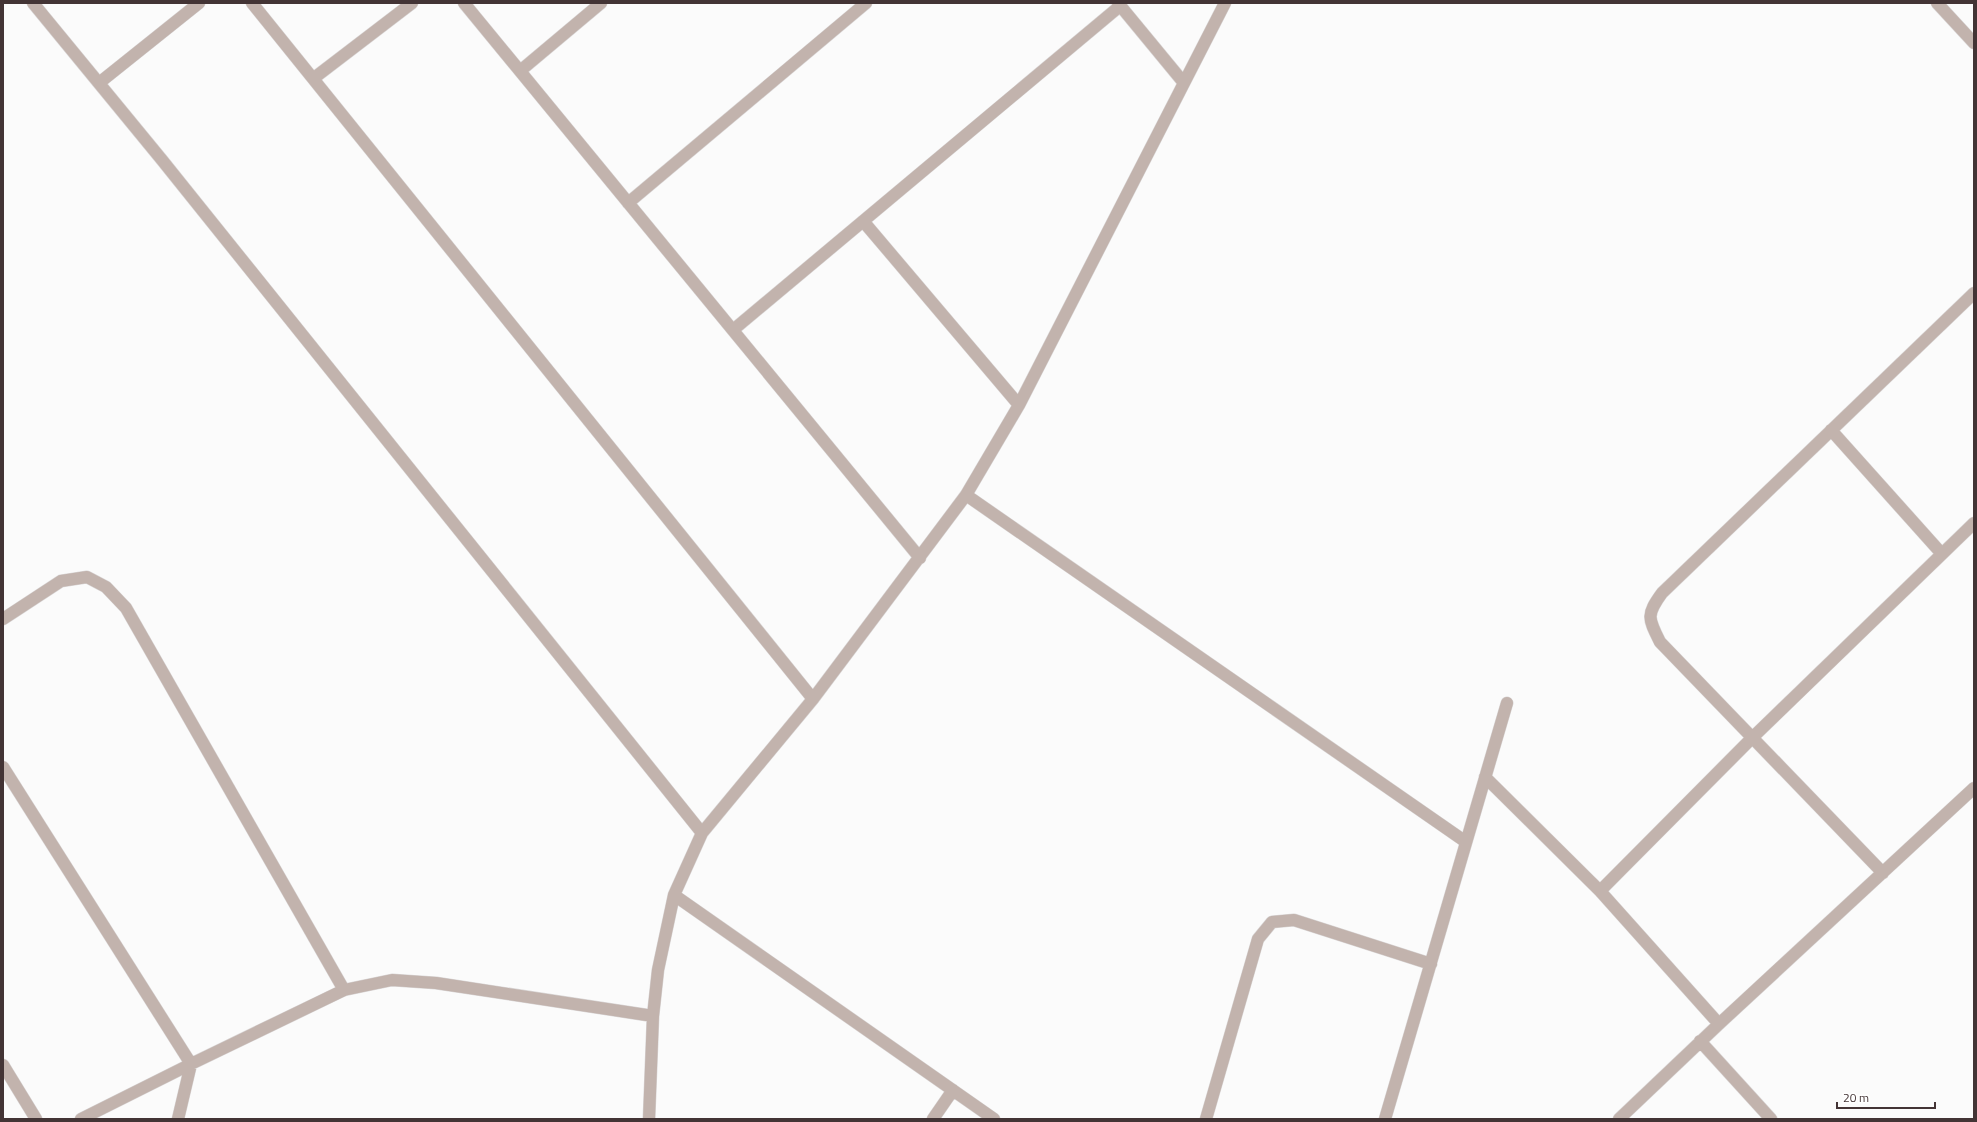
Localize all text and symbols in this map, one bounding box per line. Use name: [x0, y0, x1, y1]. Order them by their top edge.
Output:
scale bar: [1837, 1084, 1935, 1110]
text: 20 m: [1843, 1088, 1869, 1107]

